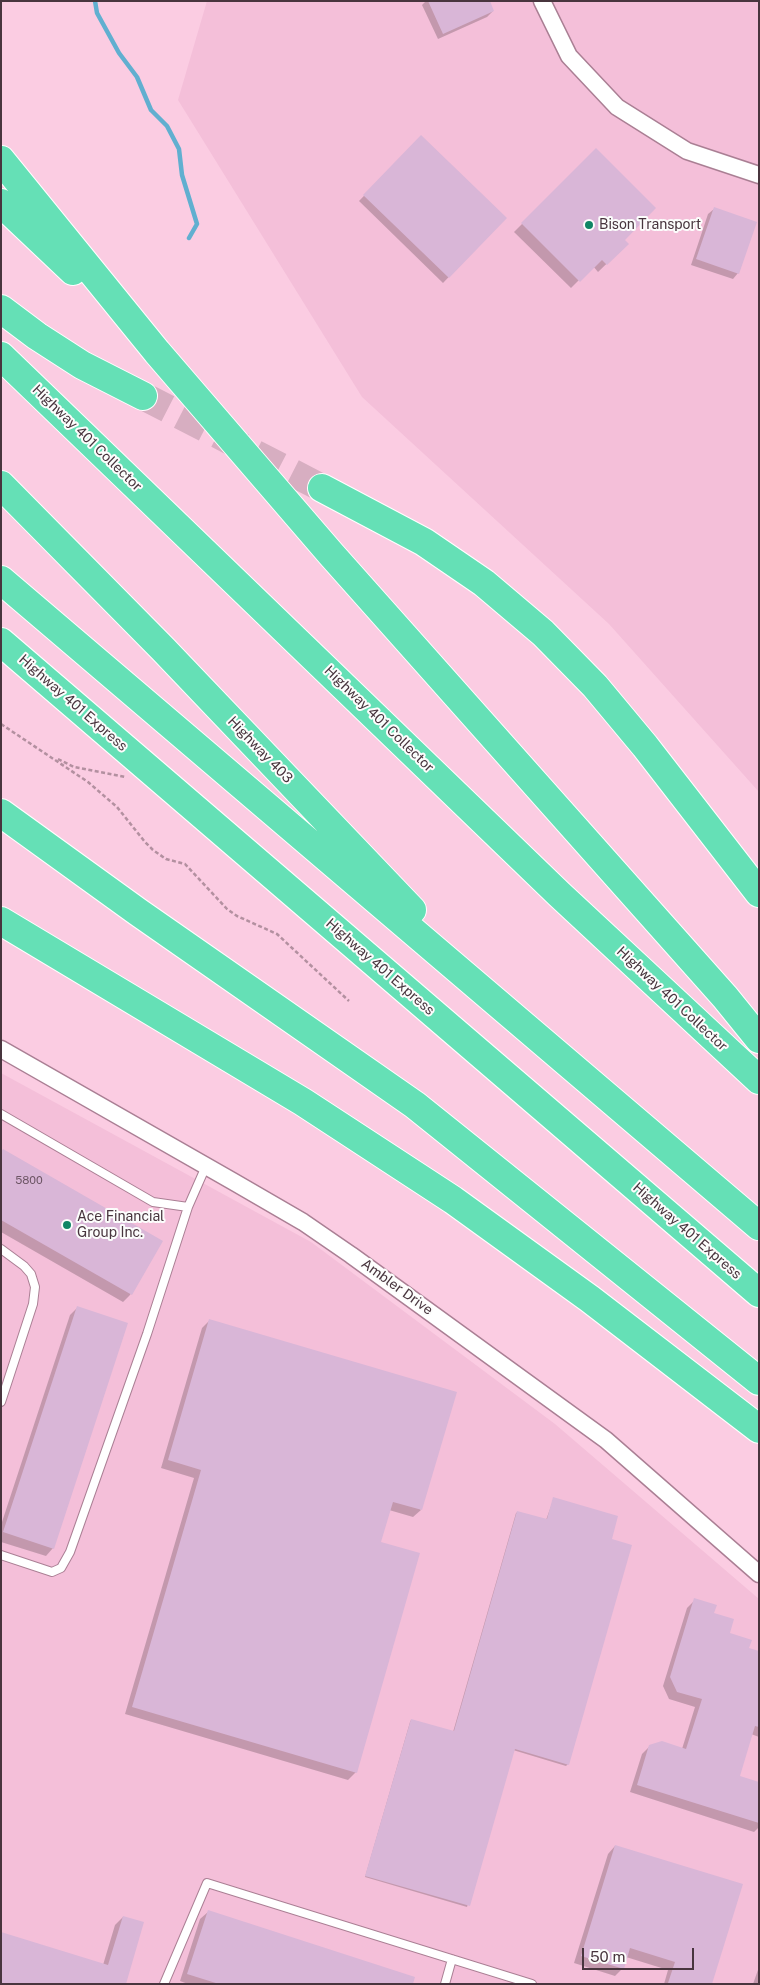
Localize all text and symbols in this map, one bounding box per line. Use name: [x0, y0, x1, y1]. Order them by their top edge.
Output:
place label: Bison Transport: [599, 217, 701, 233]
marker: Bison Transport: [583, 219, 595, 231]
street label: Highway 401 Collector: [29, 381, 145, 495]
street label: Highway 401 Express: [15, 651, 131, 755]
street label: Highway 401 Collector: [321, 662, 437, 776]
street label: Highway 403: [224, 713, 296, 787]
street label: Highway 401 Express: [322, 915, 438, 1019]
street label: Highway 401 Collector: [613, 943, 731, 1055]
house number: 5800: [15, 1174, 43, 1188]
street label: Highway 401 Express: [629, 1179, 745, 1283]
place label: Ace Financial Group Inc.: [77, 1209, 164, 1242]
marker: Ace Financial Group Inc.: [61, 1219, 73, 1231]
street label: Ambler Drive: [358, 1255, 436, 1319]
scale bar: [585, 1938, 698, 1970]
text: 50 m: [590, 1948, 625, 1965]

